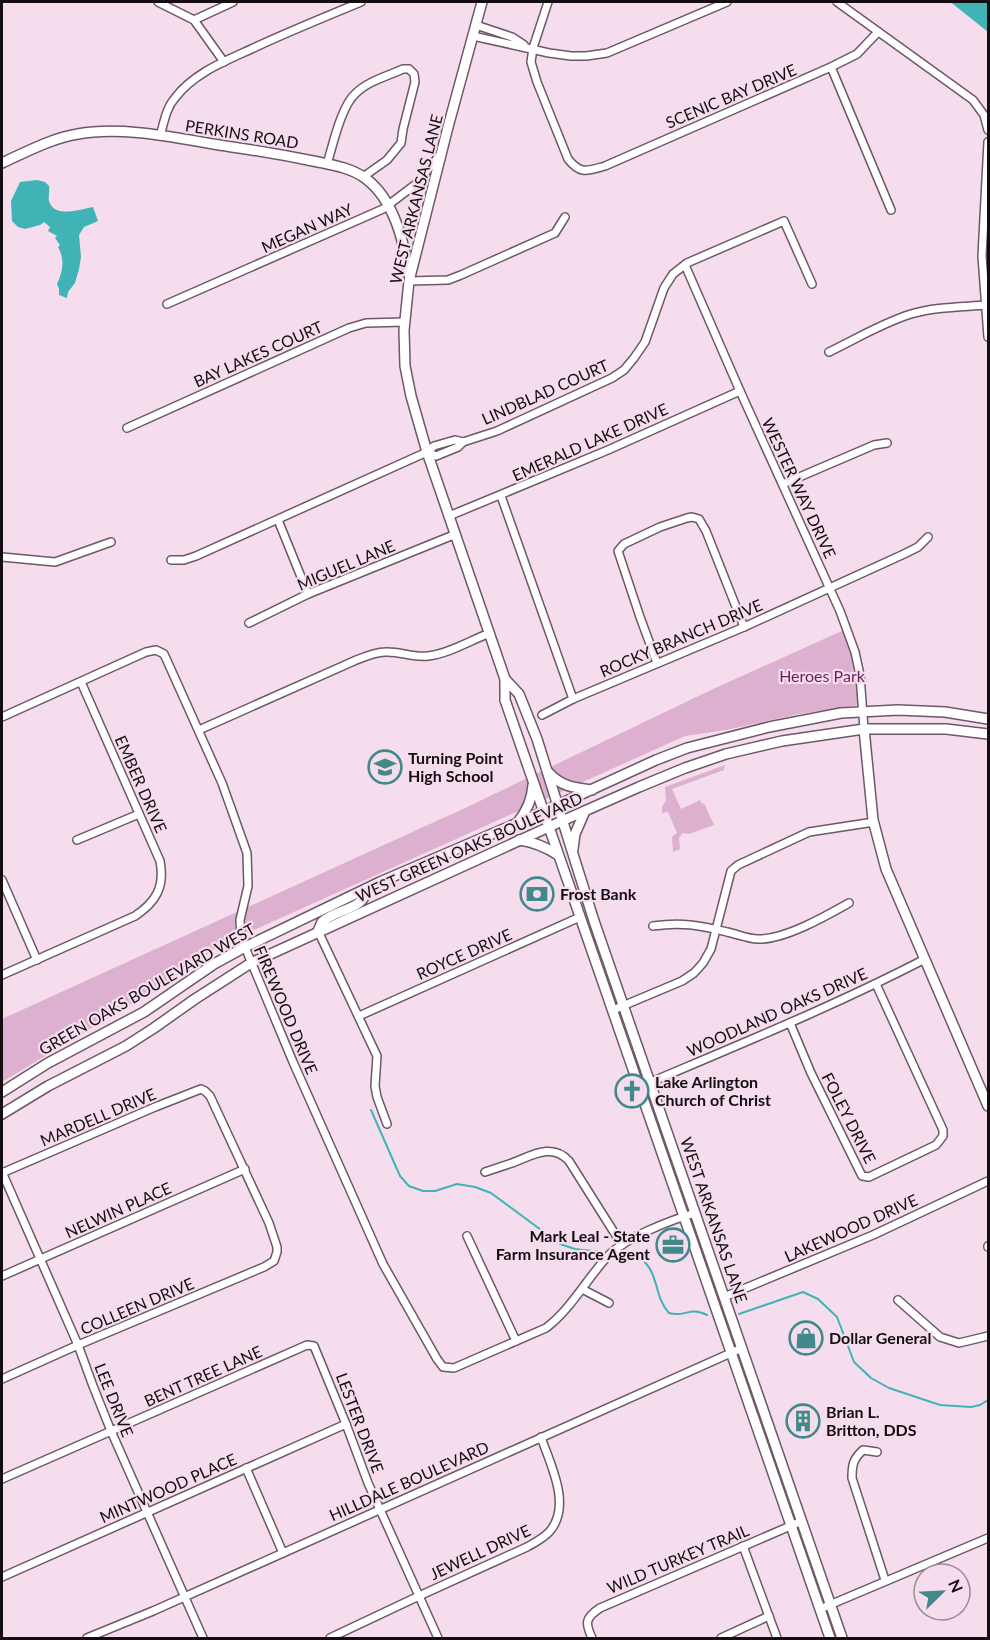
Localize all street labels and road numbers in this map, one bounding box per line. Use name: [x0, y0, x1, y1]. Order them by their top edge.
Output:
street label: SCENIC BAY DRIVE: [663, 59, 799, 132]
street label: WEST ARKANSAS LANE: [385, 112, 446, 286]
street label: PERKINS ROAD: [184, 115, 300, 152]
street label: MEGAN WAY: [258, 199, 355, 256]
street label: BAY LAKES COURT: [190, 316, 326, 391]
street label: LINDBLAD COURT: [478, 355, 612, 428]
street label: EMERALD LAKE DRIVE: [509, 399, 671, 484]
street label: WESTER WAY DRIVE: [759, 414, 840, 561]
street label: MIGUEL LANE: [294, 535, 398, 594]
street label: ROCKY BRANCH DRIVE: [597, 595, 765, 680]
street label: EMBER DRIVE: [112, 732, 171, 835]
street label: WEST GREEN OAKS BOULEVARD: [353, 788, 585, 905]
street label: GREEN OAKS BOULEVARD WEST: [35, 918, 259, 1058]
street label: ROYCE DRIVE: [413, 924, 514, 983]
street label: FIREWOOD DRIVE: [251, 943, 322, 1077]
street label: WOODLAND OAKS DRIVE: [684, 963, 870, 1060]
street label: FOLEY DRIVE: [818, 1069, 880, 1166]
street label: MARDELL DRIVE: [37, 1084, 159, 1149]
street label: WEST ARKANSAS LANE: [677, 1134, 752, 1305]
street label: NELWIN PLACE: [62, 1178, 174, 1241]
street label: LAKEWOOD DRIVE: [781, 1190, 920, 1265]
street label: COLLEEN DRIVE: [77, 1273, 196, 1338]
street label: BENT TREE LANE: [141, 1341, 265, 1410]
street label: LEE DRIVE: [91, 1360, 138, 1439]
street label: LESTER DRIVE: [333, 1370, 388, 1476]
street label: HILLDALE BOULEVARD: [326, 1437, 492, 1524]
street label: MINTWOOD PLACE: [97, 1449, 239, 1526]
street label: JEWELL DRIVE: [427, 1520, 533, 1583]
street label: WILD TURKEY TRAIL: [604, 1520, 752, 1597]

